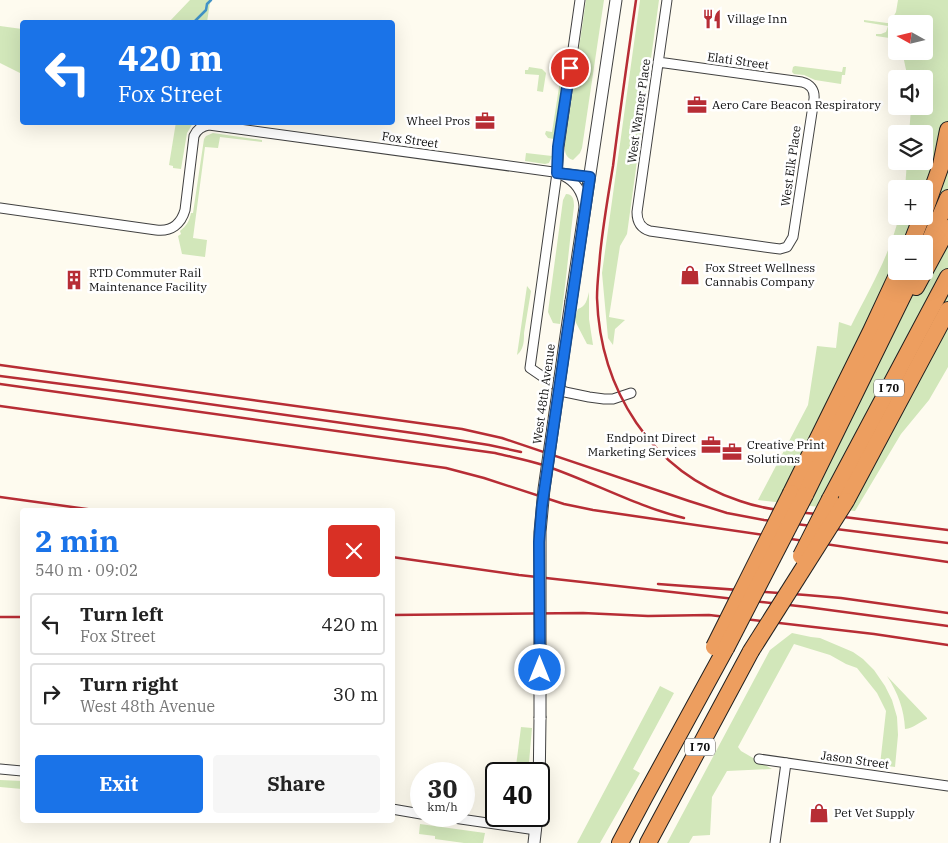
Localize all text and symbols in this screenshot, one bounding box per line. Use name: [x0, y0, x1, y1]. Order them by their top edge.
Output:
restaurant icon: Village Inn: [701, 8, 723, 30]
place label: Village Inn: [727, 11, 788, 26]
north arrow: [888, 15, 932, 60]
map controls: [888, 15, 933, 280]
text: 420 m: [118, 35, 223, 81]
icon: left: [35, 40, 100, 105]
pin: [549, 47, 591, 89]
street label: Elati Street: [706, 49, 770, 72]
icon: arrive: [556, 54, 584, 82]
street label: West Warner Place: [624, 58, 653, 164]
button: sound: [888, 70, 933, 115]
text: Fox Street: [118, 79, 222, 108]
office icon: Aero Care Beacon Respiratory: [686, 94, 708, 116]
place label: Aero Care Beacon Respiratory: [712, 97, 881, 112]
office icon: Wheel Pros: [474, 110, 496, 132]
place label: Wheel Pros: [406, 113, 470, 128]
street label: West Elk Place: [777, 125, 804, 207]
button: layers: [888, 125, 933, 170]
street label: Fox Street: [381, 128, 439, 151]
button: +: [888, 180, 933, 225]
button: −: [888, 235, 933, 280]
place label: Fox Street Wellness Cannabis Company: [705, 260, 815, 289]
shop icon: Fox Street Wellness Cannabis Company: [679, 264, 701, 286]
place label: RTD Commuter Rail Maintenance Facility: [89, 265, 207, 294]
building icon: RTD Commuter Rail Maintenance Facility: [63, 269, 85, 291]
street label: West 48th Avenue: [529, 343, 558, 445]
road number: I 70: [874, 379, 904, 396]
place label: Endpoint Direct Marketing Services: [588, 430, 696, 459]
office icon: Endpoint Direct Marketing Services: [700, 434, 722, 456]
place label: Creative Print Solutions: [747, 437, 825, 466]
office icon: Creative Print Solutions: [721, 441, 743, 463]
text: 2 min: [35, 521, 119, 560]
button: close: [328, 525, 380, 577]
text: 540 m · 09:02: [35, 560, 138, 580]
text: Turn left: [80, 602, 163, 626]
icon: left: [37, 610, 65, 638]
text: 420 m: [321, 612, 378, 636]
text: Fox Street: [80, 626, 156, 646]
position arrow: [513, 643, 565, 695]
text: Turn right: [80, 672, 178, 696]
icon: right: [37, 680, 65, 708]
text: 30 m: [333, 682, 378, 706]
text: West 48th Avenue: [80, 696, 215, 716]
road number: I 70: [685, 739, 715, 756]
street label: Jason Street: [820, 747, 890, 772]
button: Exit: [35, 755, 203, 813]
button: Share: [213, 755, 380, 813]
speed limit sign: 40: [485, 762, 550, 827]
text: 30: [427, 772, 458, 805]
text: km/h: [427, 799, 458, 814]
shop icon: Pet Vet Supply: [808, 802, 830, 824]
place label: Pet Vet Supply: [834, 805, 915, 820]

